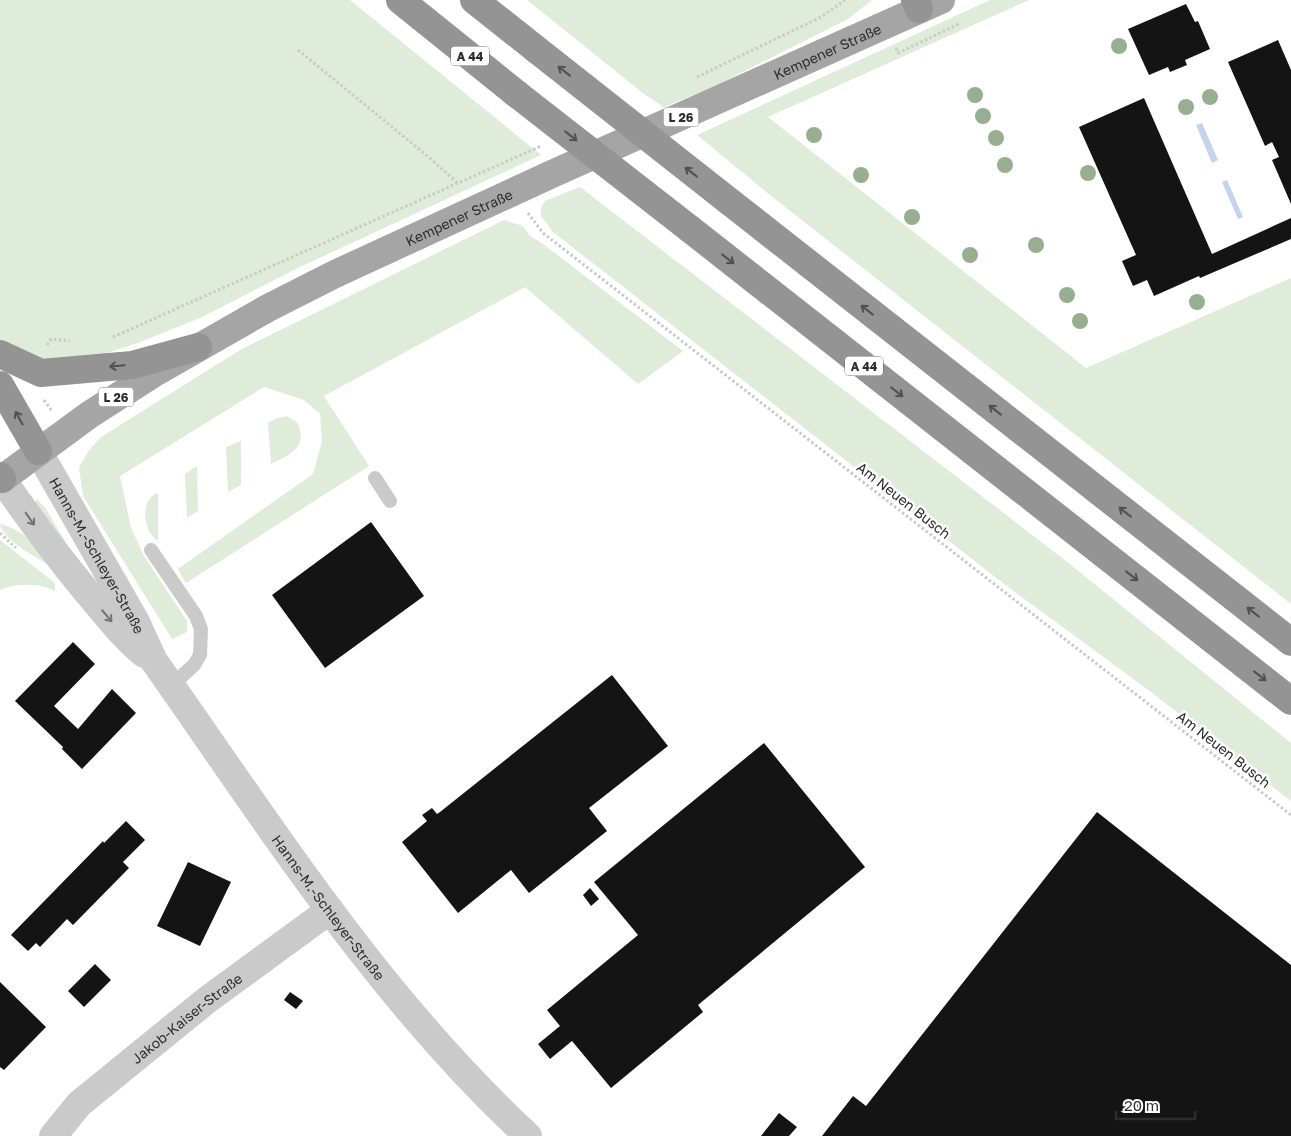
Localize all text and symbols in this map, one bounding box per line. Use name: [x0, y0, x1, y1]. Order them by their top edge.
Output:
street label: Kempener Straße: [771, 19, 884, 82]
road number: A 44: [451, 46, 489, 66]
one-way arrow: [558, 66, 571, 77]
road number: L 26: [664, 108, 698, 126]
one-way arrow: [564, 130, 577, 141]
one-way arrow: [685, 166, 698, 177]
street label: Kempener Straße: [402, 185, 515, 249]
one-way arrow: [721, 254, 734, 265]
one-way arrow: [861, 304, 874, 315]
road number: A 44: [845, 356, 883, 376]
one-way arrow: [109, 361, 125, 371]
one-way arrow: [890, 387, 904, 397]
road number: L 26: [98, 388, 134, 407]
one-way arrow: [989, 404, 1002, 415]
one-way arrow: [14, 411, 23, 426]
street label: Am Neuen Busch: [854, 458, 954, 542]
street label: Hanns-M.-Schleyer-Straße: [46, 474, 148, 636]
one-way arrow: [1119, 506, 1132, 517]
one-way arrow: [25, 512, 35, 526]
one-way arrow: [1125, 570, 1138, 581]
one-way arrow: [1246, 607, 1260, 617]
one-way arrow: [101, 609, 112, 622]
one-way arrow: [1253, 671, 1266, 682]
street label: Am Neuen Busch: [1174, 707, 1274, 791]
street label: Hanns-M.-Schleyer-Straße: [269, 831, 389, 983]
street label: Jakob-Kaiser-Straße: [128, 969, 245, 1067]
scale bar: [1116, 1088, 1195, 1120]
text: 20 m: [1124, 1096, 1159, 1114]

